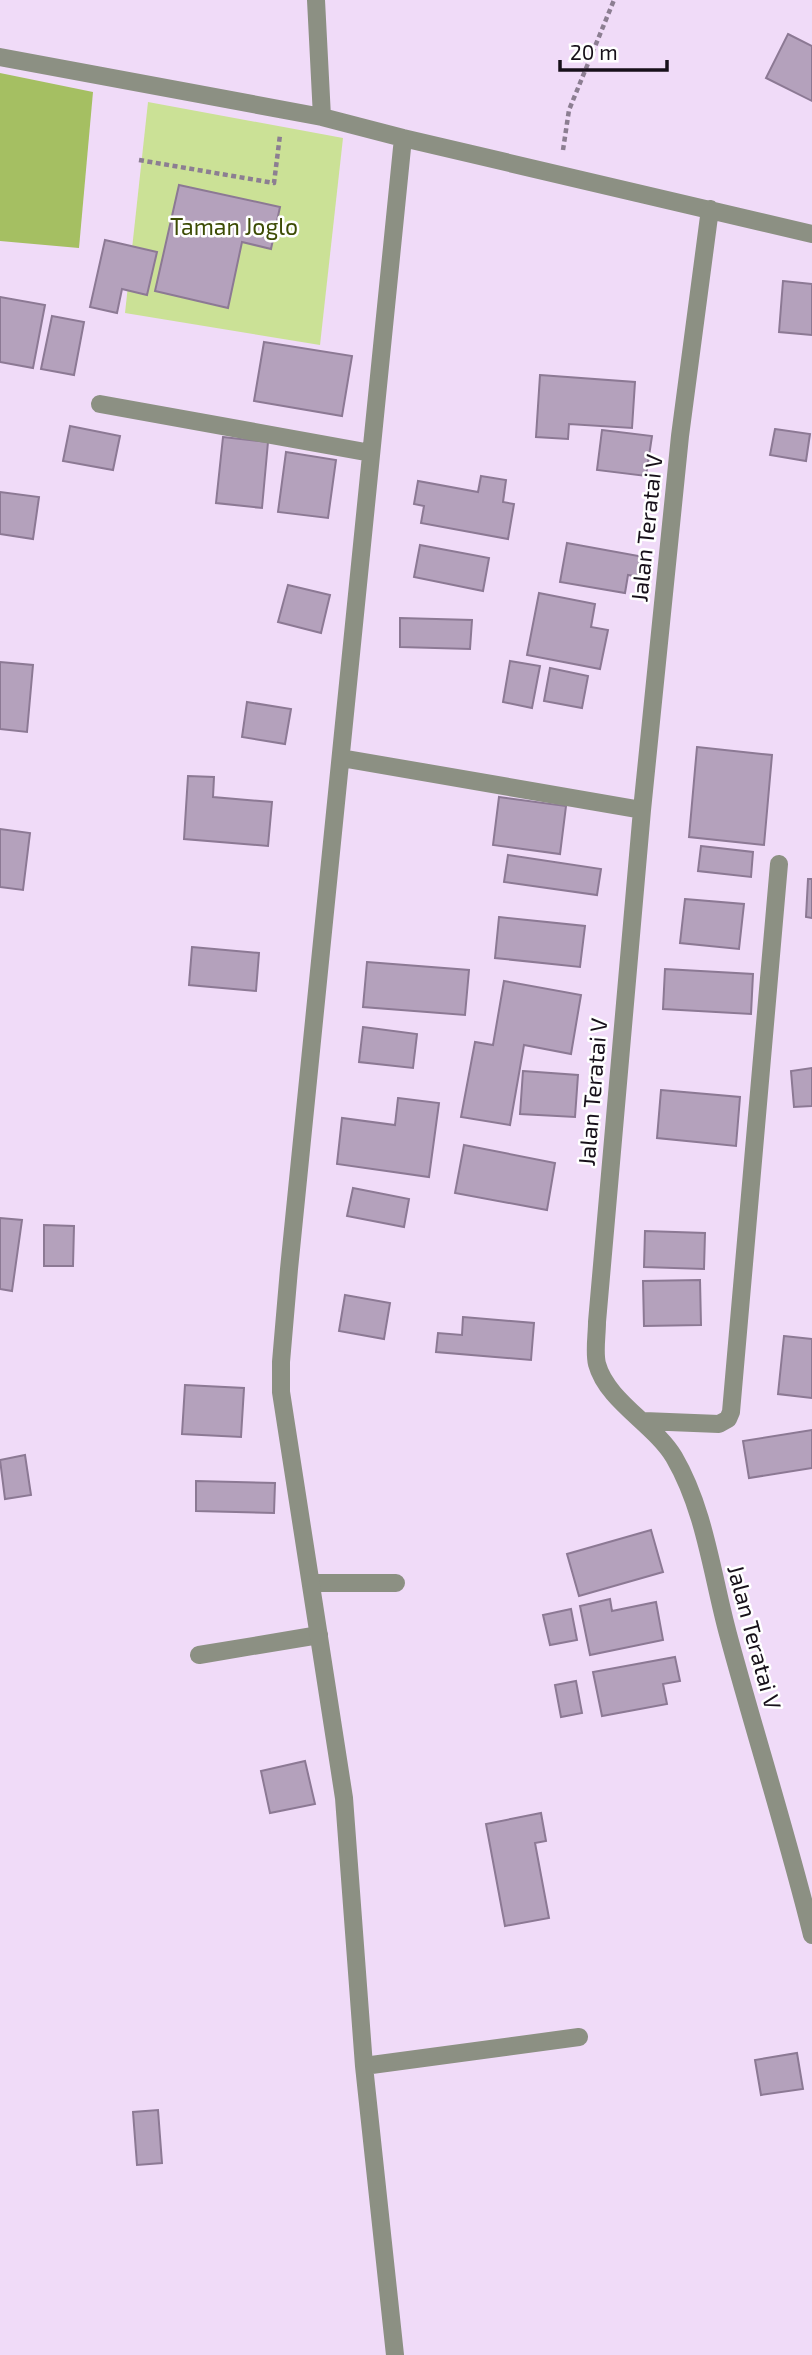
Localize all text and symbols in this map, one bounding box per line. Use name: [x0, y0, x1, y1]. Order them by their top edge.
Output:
scale bar: [560, 28, 667, 72]
text: 20 m: [570, 39, 618, 64]
park label: Taman Joglo: [170, 212, 298, 240]
street label: Jalan Teratai V: [624, 453, 668, 603]
street label: Jalan Teratai V: [572, 1017, 612, 1167]
street label: Jalan Teratai V: [722, 1562, 788, 1712]

